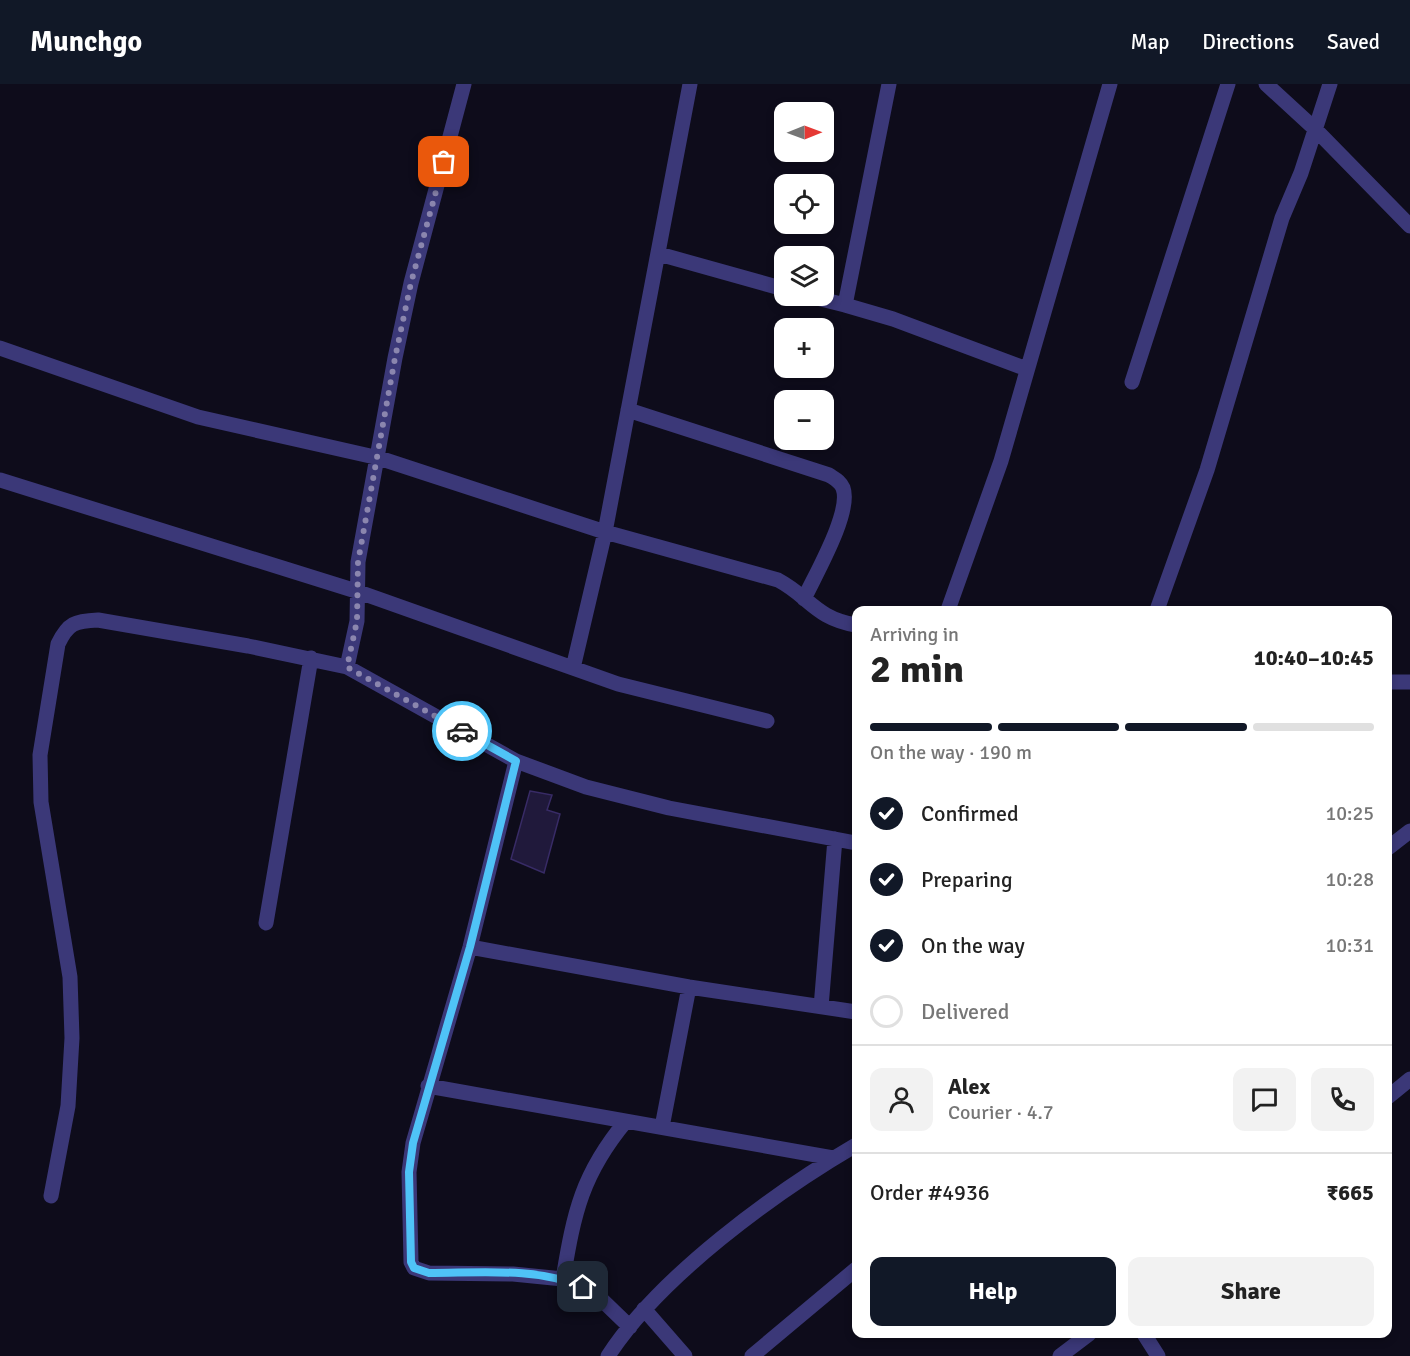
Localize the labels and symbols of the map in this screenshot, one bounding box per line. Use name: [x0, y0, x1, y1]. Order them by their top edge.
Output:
north arrow: [774, 102, 834, 162]
pin: [418, 136, 469, 187]
courier: [432, 701, 492, 761]
pin: [557, 1261, 608, 1312]

